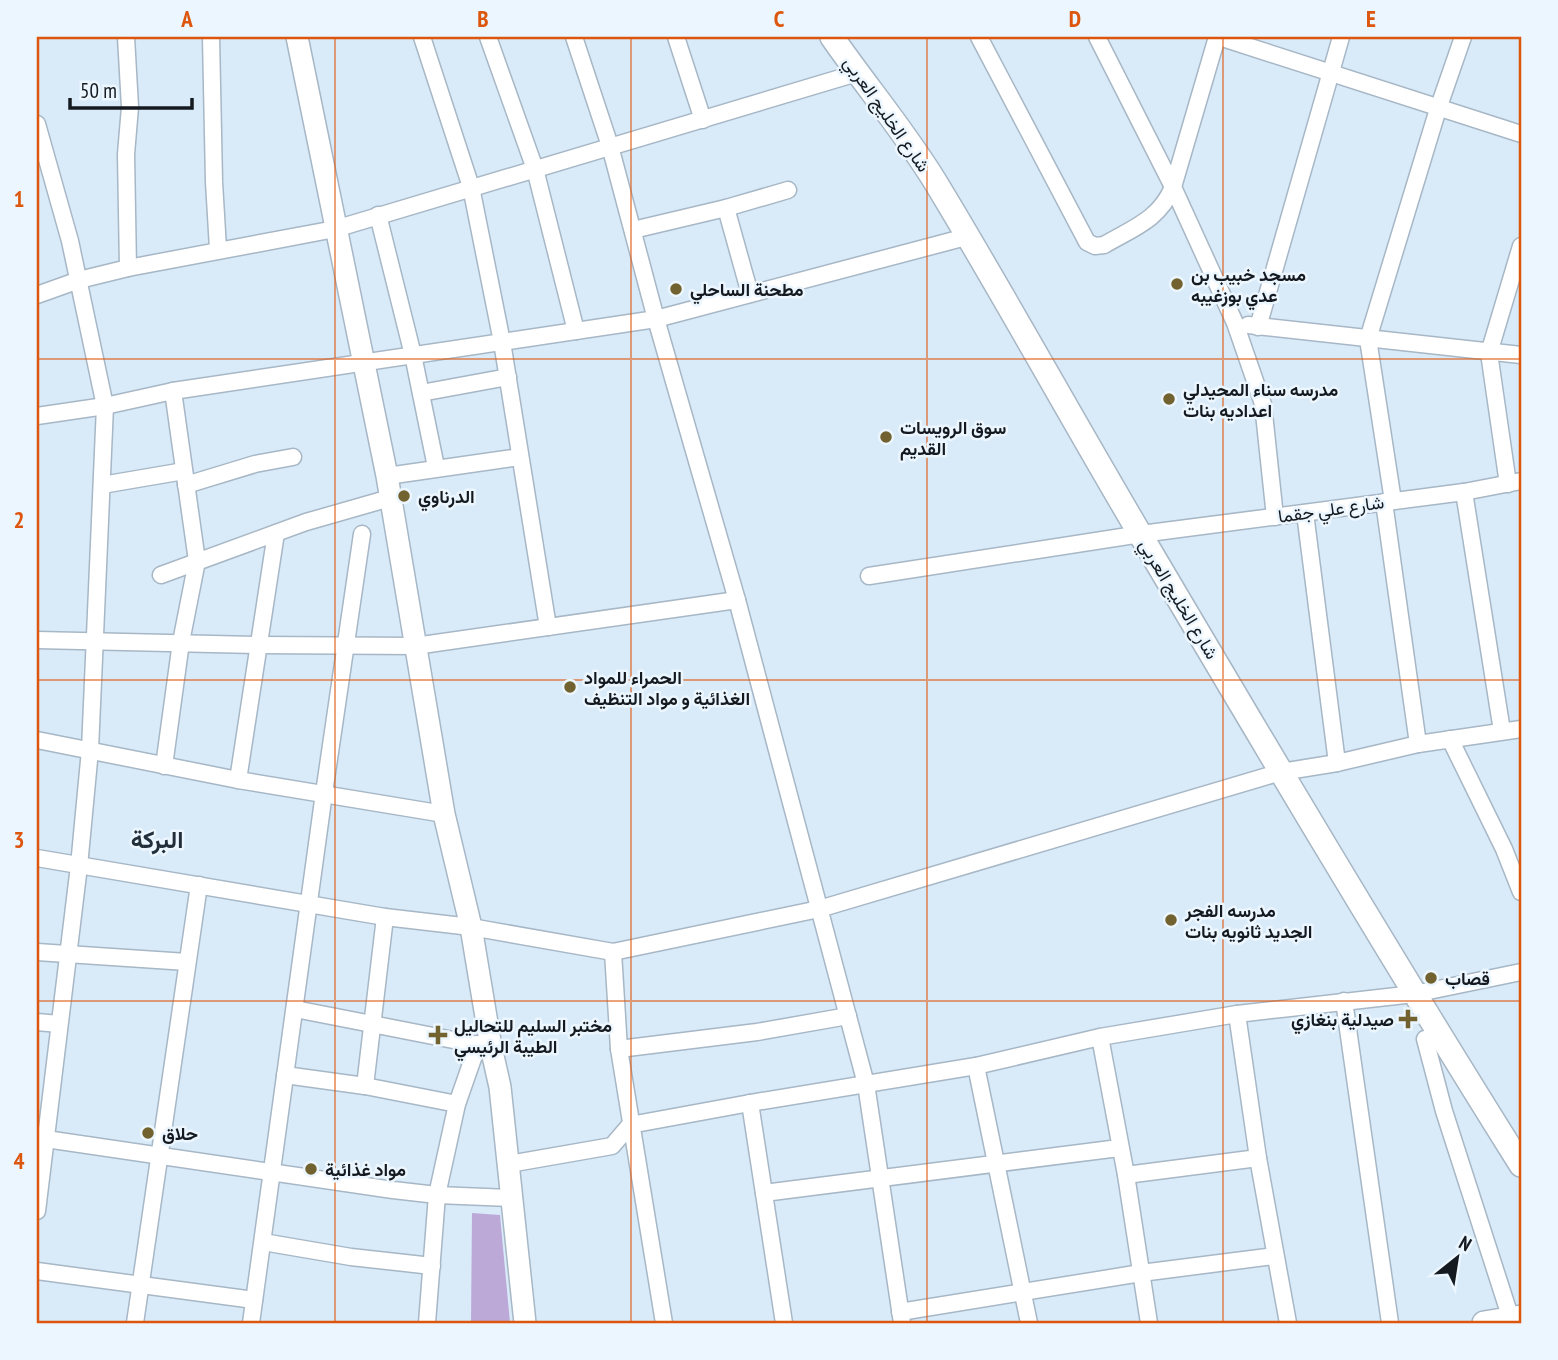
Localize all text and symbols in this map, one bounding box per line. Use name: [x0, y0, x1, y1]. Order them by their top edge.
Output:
text: A: [180, 4, 193, 33]
text: B: [477, 4, 489, 33]
text: C: [774, 4, 785, 33]
text: D: [1069, 4, 1081, 33]
text: E: [1366, 4, 1376, 33]
street label: شارع الخليج العربي: [835, 52, 935, 179]
scale bar: [70, 66, 192, 110]
text: 50 m: [80, 77, 117, 104]
text: 1: [14, 184, 25, 213]
place label: مسجد خبيب بن عدي بوزغيبه: [1191, 263, 1306, 311]
marker: مسجد خبيب بن عدي بوزغيبه: [1169, 276, 1185, 292]
place label: مطحنة الساحلي: [690, 278, 804, 305]
marker: مطحنة الساحلي: [668, 281, 684, 297]
place label: مدرسه سناء المحيدلي اعداديه بنات: [1183, 378, 1339, 422]
marker: مدرسه سناء المحيدلي اعداديه بنات: [1161, 391, 1177, 407]
place label: سوق الرويسات القديم: [900, 416, 1006, 461]
marker: سوق الرويسات القديم: [878, 429, 894, 445]
place label: الدرناوي: [418, 485, 475, 512]
marker: الدرناوي: [396, 488, 412, 504]
street label: شارع علي جقما: [1277, 490, 1386, 532]
text: 2: [14, 505, 25, 534]
street label: شارع الخليج العربي: [1131, 535, 1224, 665]
place label: الحمراء للمواد الغذائية و مواد التنظيف: [584, 666, 750, 710]
marker: الحمراء للمواد الغذائية و مواد التنظيف: [562, 679, 578, 695]
district label: البركة: [131, 824, 183, 855]
text: 3: [14, 825, 25, 854]
place label: مدرسه الفجر الجديد ثانويه بنات: [1184, 899, 1313, 943]
marker: مدرسه الفجر الجديد ثانويه بنات: [1163, 912, 1179, 928]
place label: قصاب: [1445, 967, 1490, 990]
marker: قصاب: [1423, 970, 1439, 986]
place label: صيدلية بنغازي: [1291, 1008, 1394, 1035]
marker: صيدلية بنغازي: [1400, 1011, 1416, 1027]
place label: مختبر السليم للتحاليل الطيبة الرئيسي: [454, 1014, 612, 1062]
marker: مختبر السليم للتحاليل الطيبة الرئيسي: [428, 1025, 448, 1045]
place label: حلاق: [162, 1122, 198, 1145]
marker: حلاق: [140, 1125, 156, 1141]
text: 4: [14, 1146, 25, 1175]
place label: مواد غذائية: [325, 1158, 406, 1181]
marker: مواد غذائية: [303, 1161, 319, 1177]
north arrow: [1422, 1224, 1492, 1294]
text: N: [1455, 1230, 1476, 1256]

